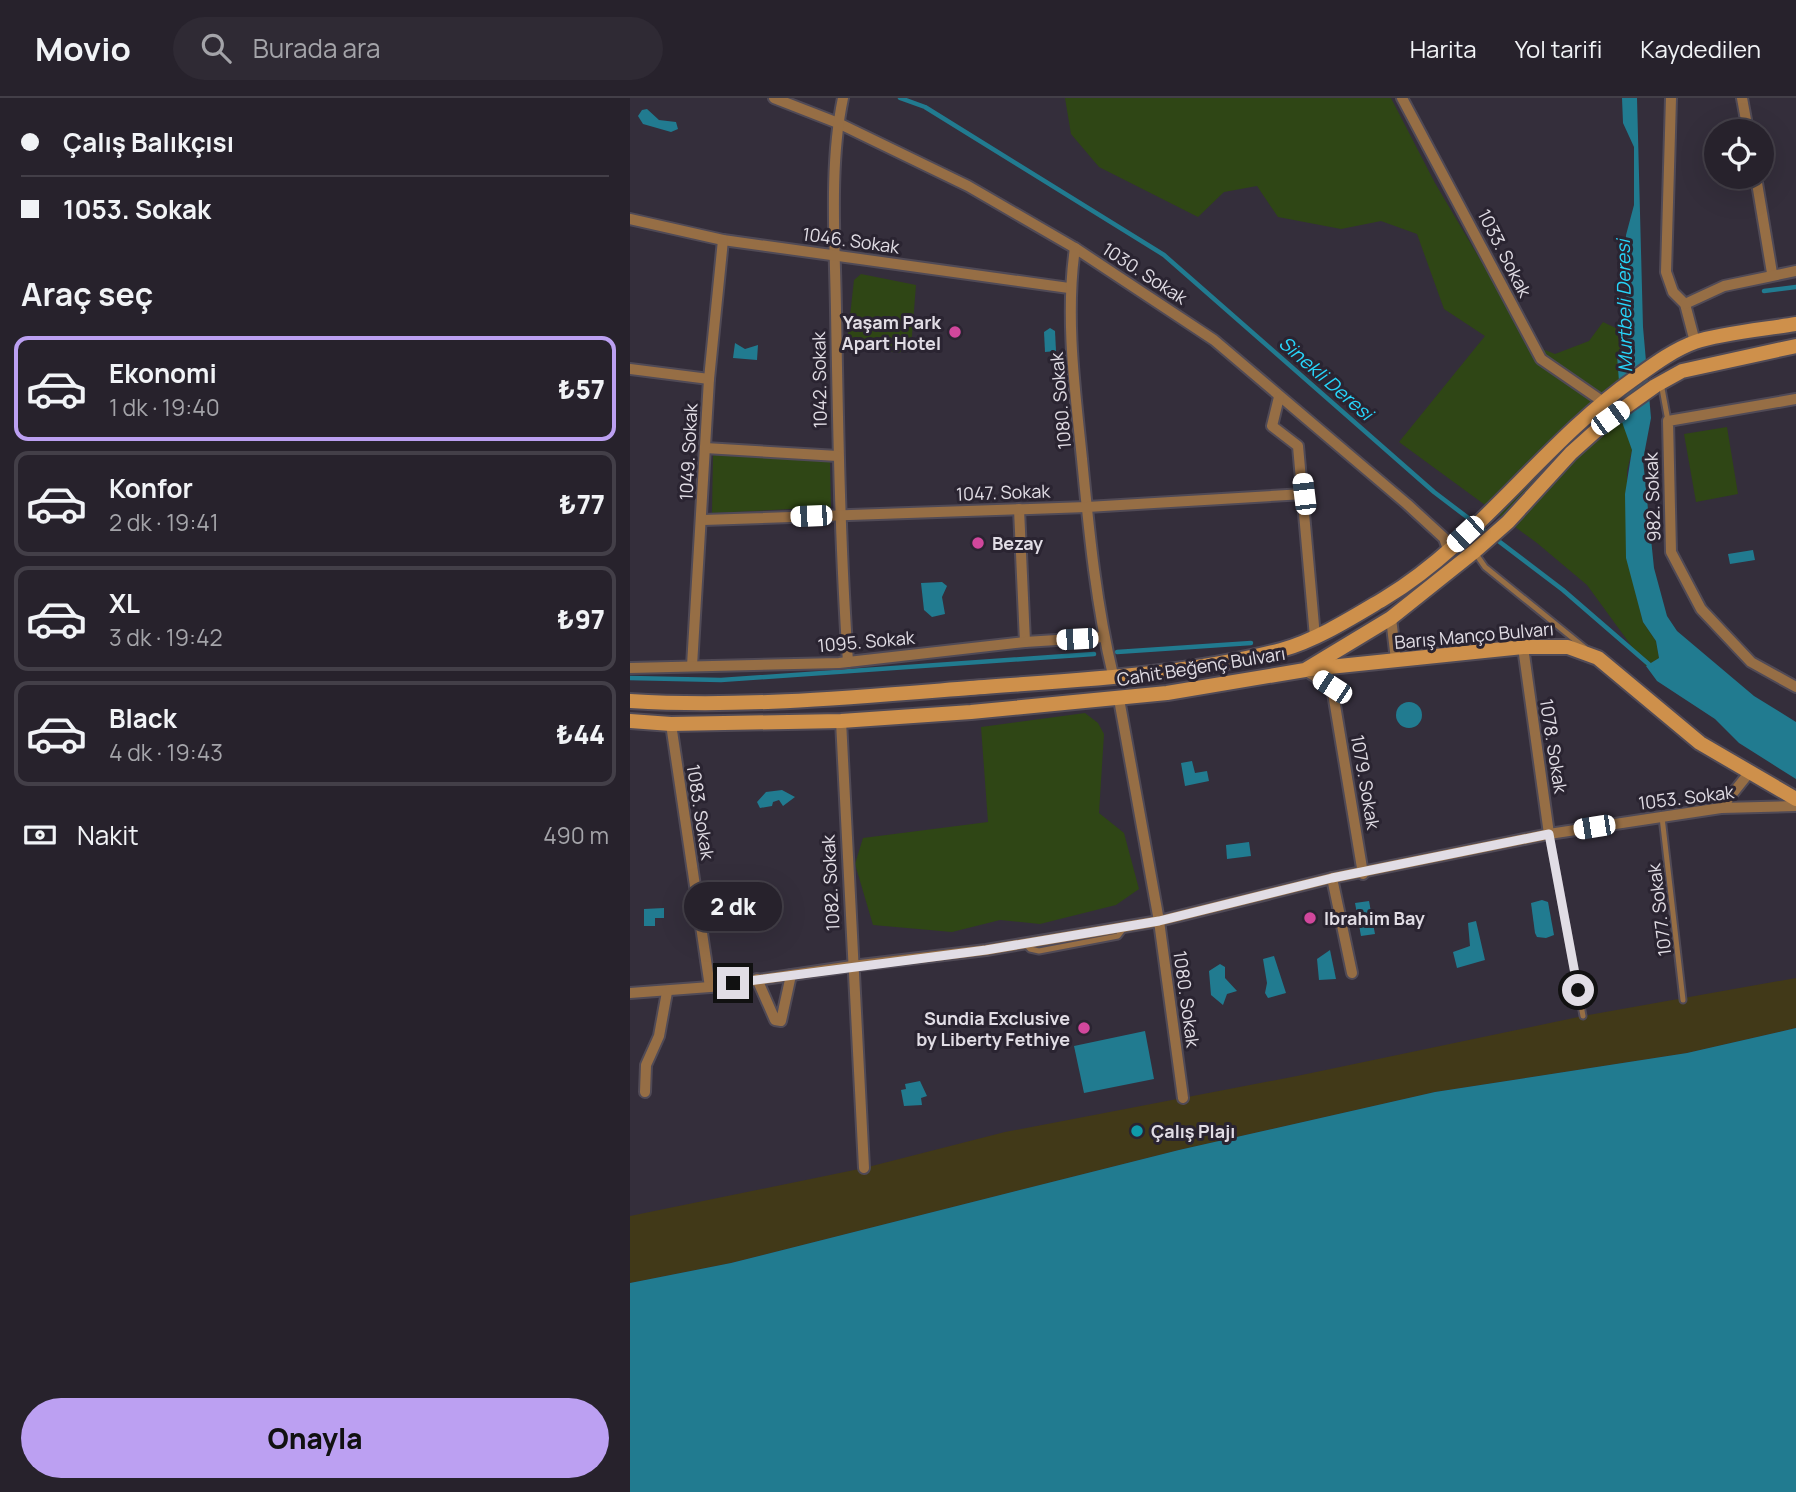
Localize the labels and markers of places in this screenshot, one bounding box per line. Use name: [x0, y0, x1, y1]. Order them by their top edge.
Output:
place label: Yaşam Park Apart Hotel: [842, 310, 942, 355]
marker: Yaşam Park Apart Hotel: [947, 324, 963, 340]
place label: Bezay: [992, 531, 1043, 555]
marker: Bezay: [970, 535, 986, 551]
place label: Ibrahim Bay: [1324, 906, 1425, 930]
marker: Ibrahim Bay: [1302, 910, 1318, 926]
place label: Sundia Exclusive by Liberty Fethiye: [916, 1006, 1070, 1051]
marker: Sundia Exclusive by Liberty Fethiye: [1076, 1020, 1092, 1036]
place label: Çalış Plajı: [1151, 1119, 1235, 1143]
marker: Çalış Plajı: [1129, 1123, 1145, 1139]

